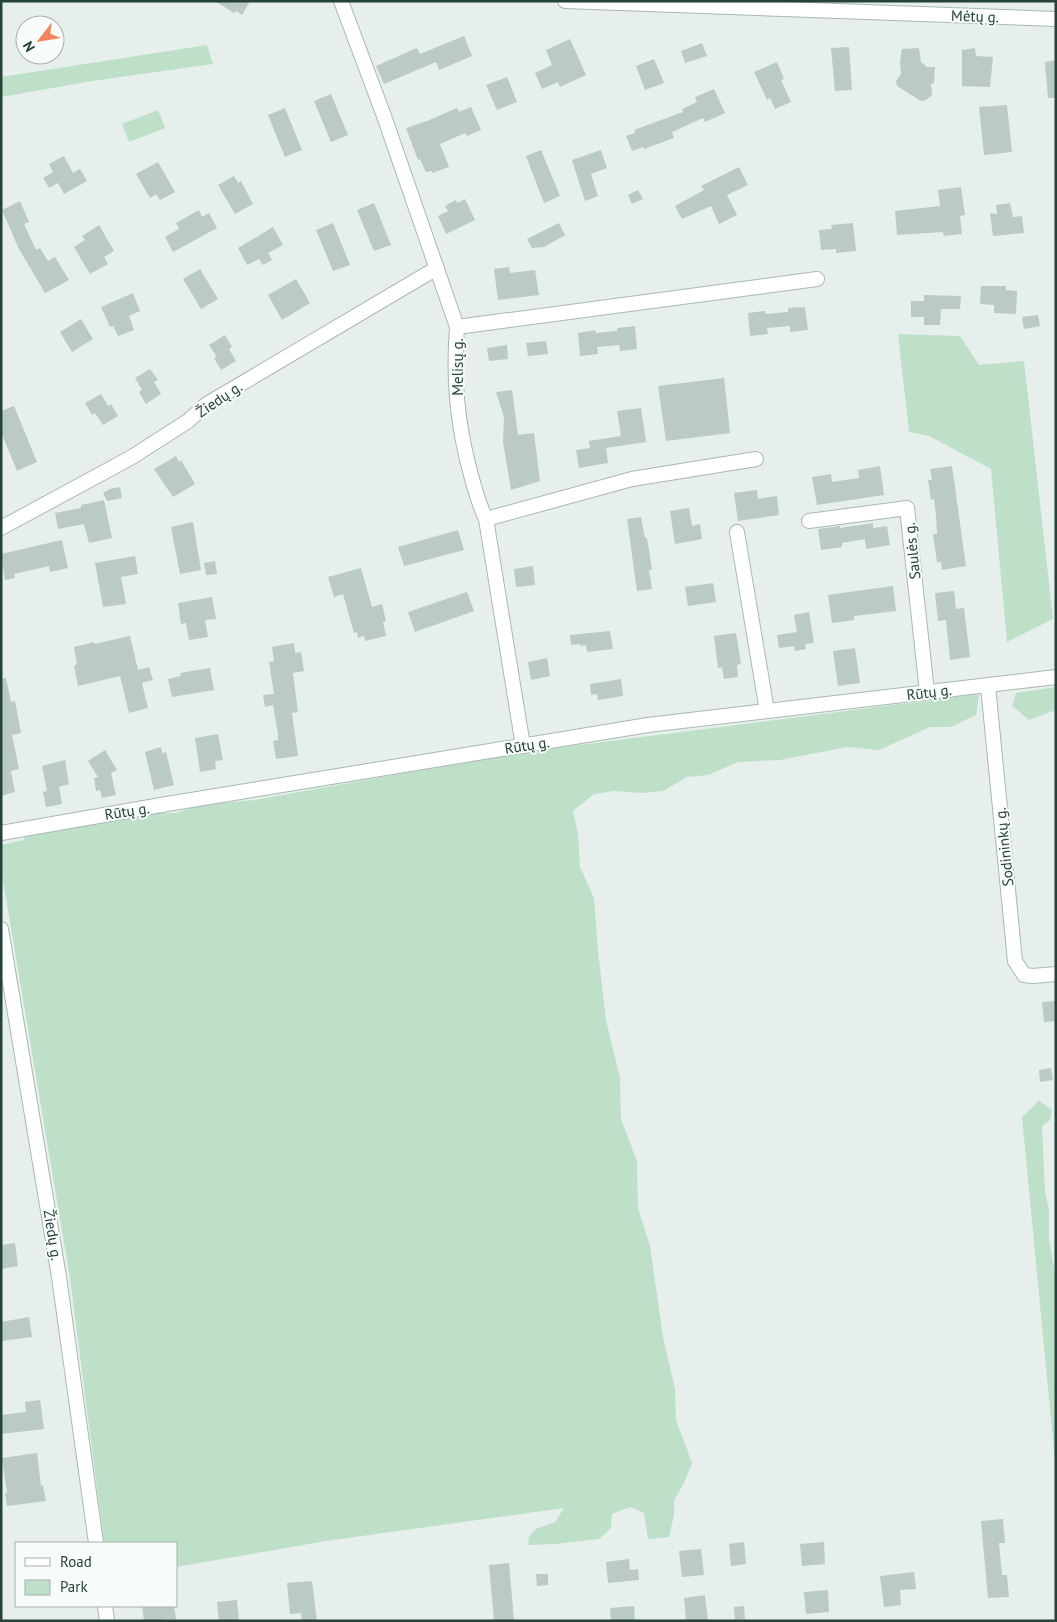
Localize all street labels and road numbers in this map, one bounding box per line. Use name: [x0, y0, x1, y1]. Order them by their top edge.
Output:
street label: Mėtų g.: [951, 6, 999, 26]
street label: Melisų g.: [448, 338, 467, 396]
street label: Žiedų g.: [192, 377, 246, 421]
street label: Saulės g.: [900, 522, 924, 580]
street label: Rūtų g.: [905, 680, 953, 704]
street label: Rūtų g.: [503, 732, 551, 758]
street label: Rūtų g.: [103, 798, 151, 824]
street label: Sodininkų g.: [990, 807, 1018, 887]
street label: Žiedų g.: [40, 1208, 66, 1262]

